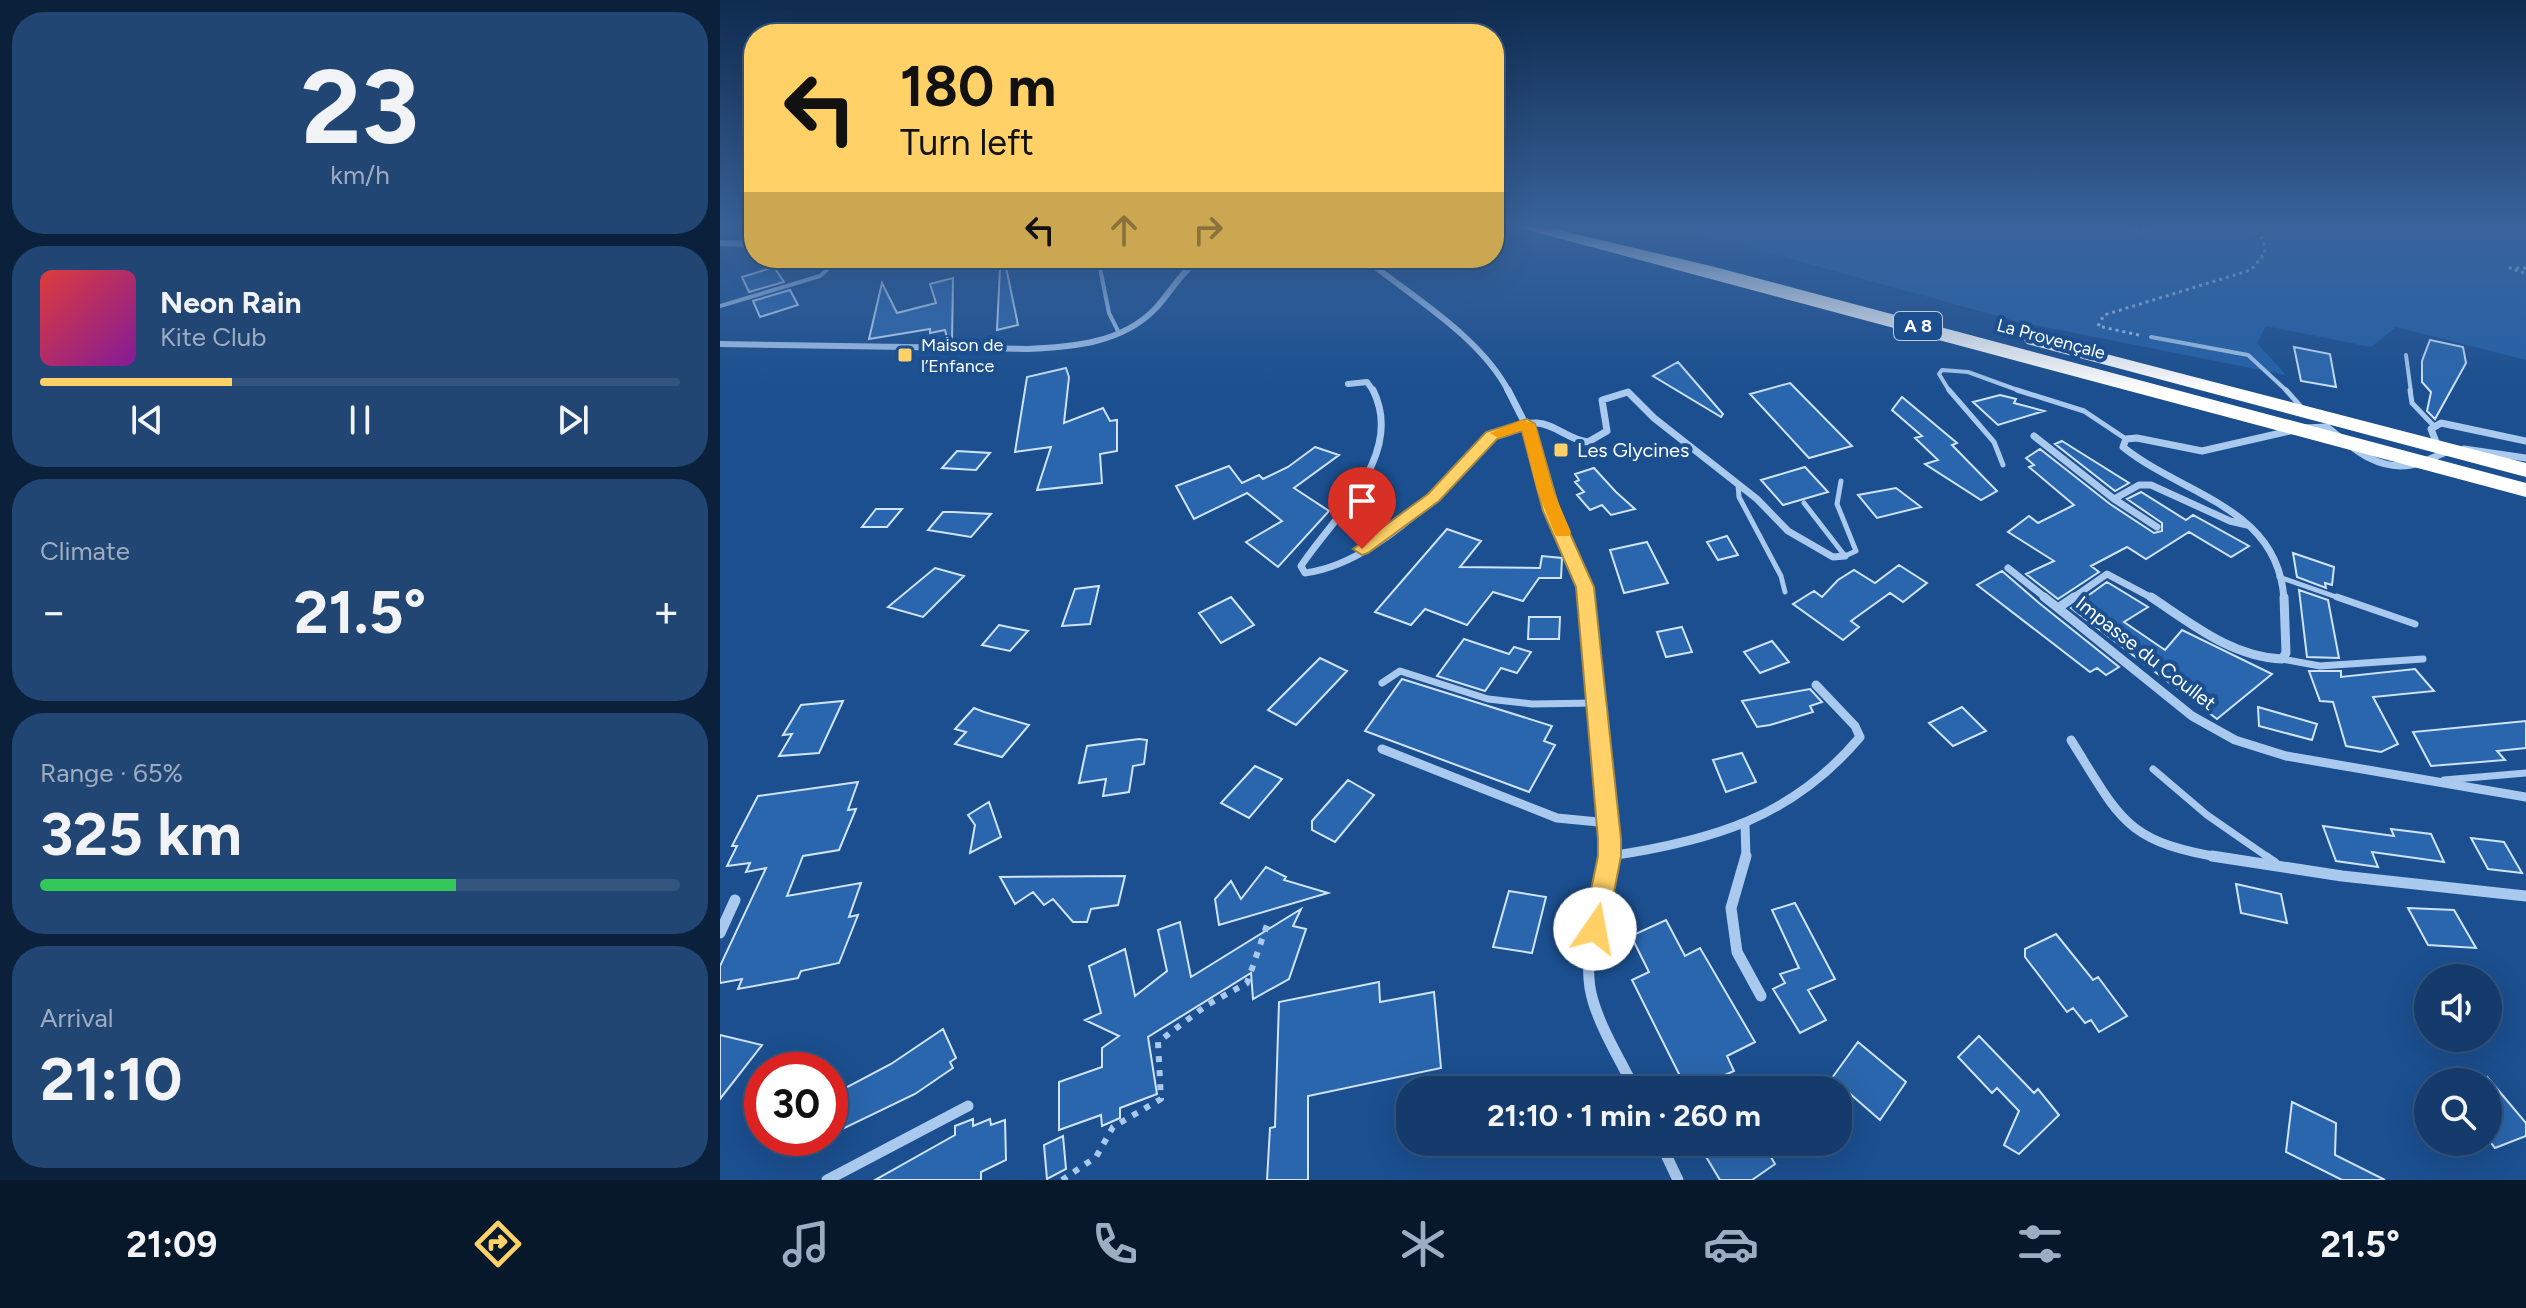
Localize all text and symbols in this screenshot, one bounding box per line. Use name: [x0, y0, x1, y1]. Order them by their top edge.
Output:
text: 23: [301, 44, 419, 169]
text: 180 m: [900, 53, 1056, 120]
icon: left: [768, 56, 872, 160]
text: Turn left: [900, 121, 1034, 164]
text: km/h: [330, 159, 390, 191]
icon: left: [1018, 208, 1062, 252]
icon: ahead: [1102, 208, 1146, 252]
icon: right: [1186, 208, 1230, 252]
text: Neon Rain: [160, 284, 302, 321]
road number: A 8: [1894, 312, 1942, 340]
street label: La Provençale: [1994, 314, 2108, 364]
text: Kite Club: [160, 321, 266, 353]
place label: Maison de l’Enfance: [921, 334, 1003, 377]
marker: Maison de l’Enfance: [896, 346, 914, 364]
icon: previous: [125, 398, 169, 442]
icon: pause: [338, 398, 382, 442]
icon: next: [551, 398, 595, 442]
place label: Les Glycines: [1577, 438, 1689, 462]
marker: Les Glycines: [1552, 441, 1570, 459]
pin: [1328, 467, 1396, 549]
icon: arrive: [1340, 479, 1384, 523]
text: Climate: [40, 535, 130, 567]
text: 21.5°: [294, 576, 426, 648]
text: −: [40, 585, 67, 638]
text: +: [653, 585, 680, 638]
street label: Impasse du Coullet: [2071, 591, 2221, 715]
text: Range · 65%: [40, 757, 183, 789]
text: 325 km: [40, 798, 242, 870]
position arrow: [1553, 887, 1637, 971]
map controls: [2414, 964, 2502, 1156]
button: sound: [2414, 964, 2502, 1052]
text: Arrival: [40, 1002, 113, 1034]
text: 21:10: [40, 1043, 182, 1115]
speed limit sign: 30: [744, 1052, 848, 1156]
button: search: [2414, 1068, 2502, 1156]
text: 21:10 · 1 min · 260 m: [1487, 1097, 1761, 1134]
icon: directions: [470, 1216, 526, 1272]
icon: music: [778, 1216, 834, 1272]
icon: phone: [1087, 1216, 1143, 1272]
icon: climate: [1395, 1216, 1451, 1272]
icon: car: [1703, 1216, 1759, 1272]
icon: filters: [2012, 1216, 2068, 1272]
text: 21:09: [126, 1223, 217, 1266]
text: 21.5°: [2320, 1223, 2400, 1266]

